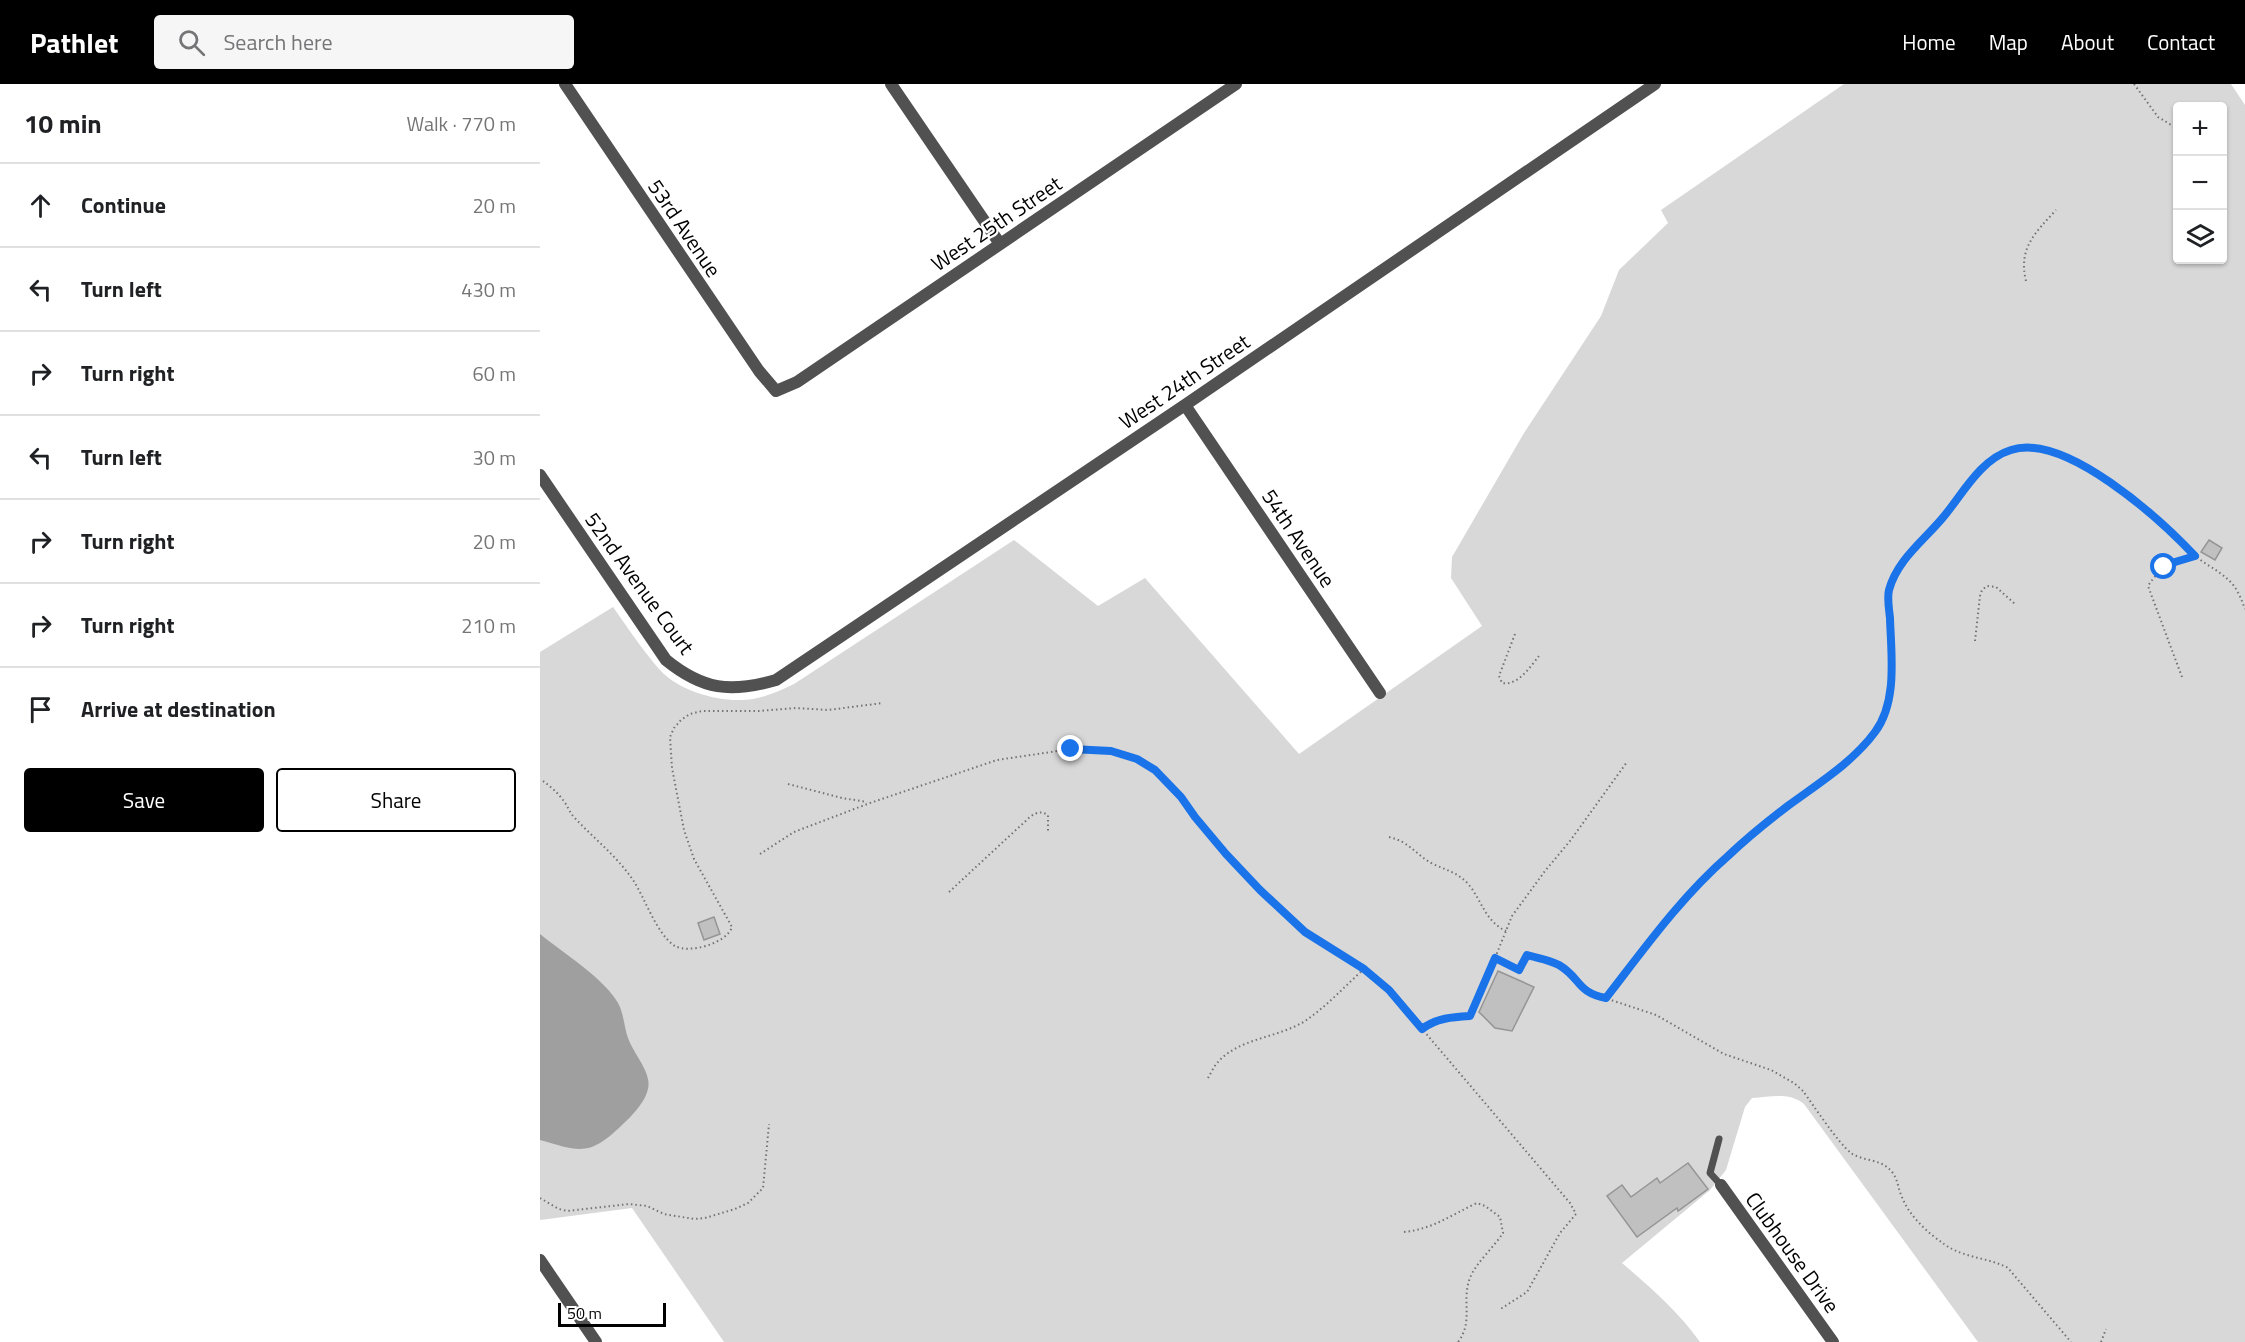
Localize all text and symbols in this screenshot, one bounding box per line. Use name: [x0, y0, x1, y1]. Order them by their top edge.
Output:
search box: [154, 15, 574, 69]
text: Pathlet: [30, 21, 118, 64]
text: Search here: [223, 25, 333, 59]
icon: search: [175, 26, 208, 59]
text: Home: [1902, 26, 1956, 58]
text: Map: [1989, 26, 2028, 58]
text: About: [2061, 26, 2114, 58]
text: Contact: [2147, 26, 2215, 58]
map controls: [2173, 102, 2227, 264]
button: +: [2173, 102, 2227, 156]
text: 10 min: [24, 104, 102, 143]
text: Walk · 770 m: [407, 108, 516, 139]
button: −: [2173, 156, 2227, 210]
street label: West 25th Street: [924, 167, 1068, 279]
street label: 53rd Avenue: [640, 173, 730, 283]
text: Continue: [81, 188, 166, 222]
icon: ahead: [24, 189, 57, 222]
text: 20 m: [472, 190, 516, 221]
button: layers: [2173, 210, 2227, 264]
text: Turn left: [81, 272, 162, 306]
icon: left: [24, 273, 57, 306]
text: 430 m: [461, 274, 516, 305]
street label: West 24th Street: [1112, 325, 1256, 437]
text: Turn right: [81, 356, 175, 390]
icon: right: [24, 357, 57, 390]
text: 60 m: [472, 358, 516, 389]
text: Turn left: [81, 440, 162, 474]
icon: left: [24, 441, 57, 474]
text: 30 m: [472, 442, 516, 473]
street label: 54th Avenue: [1254, 482, 1344, 594]
street label: 52nd Avenue Court: [577, 505, 703, 661]
text: Turn right: [81, 524, 175, 558]
icon: right: [24, 525, 57, 558]
text: 20 m: [472, 526, 516, 557]
route start: [2150, 553, 2176, 579]
text: Turn right: [81, 608, 175, 642]
icon: right: [24, 609, 57, 642]
text: 210 m: [461, 610, 516, 641]
text: Arrive at destination: [81, 692, 276, 726]
icon: arrive: [24, 693, 57, 726]
route end: [1057, 735, 1083, 761]
button: Save: [24, 768, 264, 832]
button: Share: [276, 768, 516, 832]
street label: Clubhouse Drive: [1738, 1185, 1848, 1319]
scale bar: [558, 1300, 666, 1328]
text: 50 m: [567, 1301, 602, 1325]

